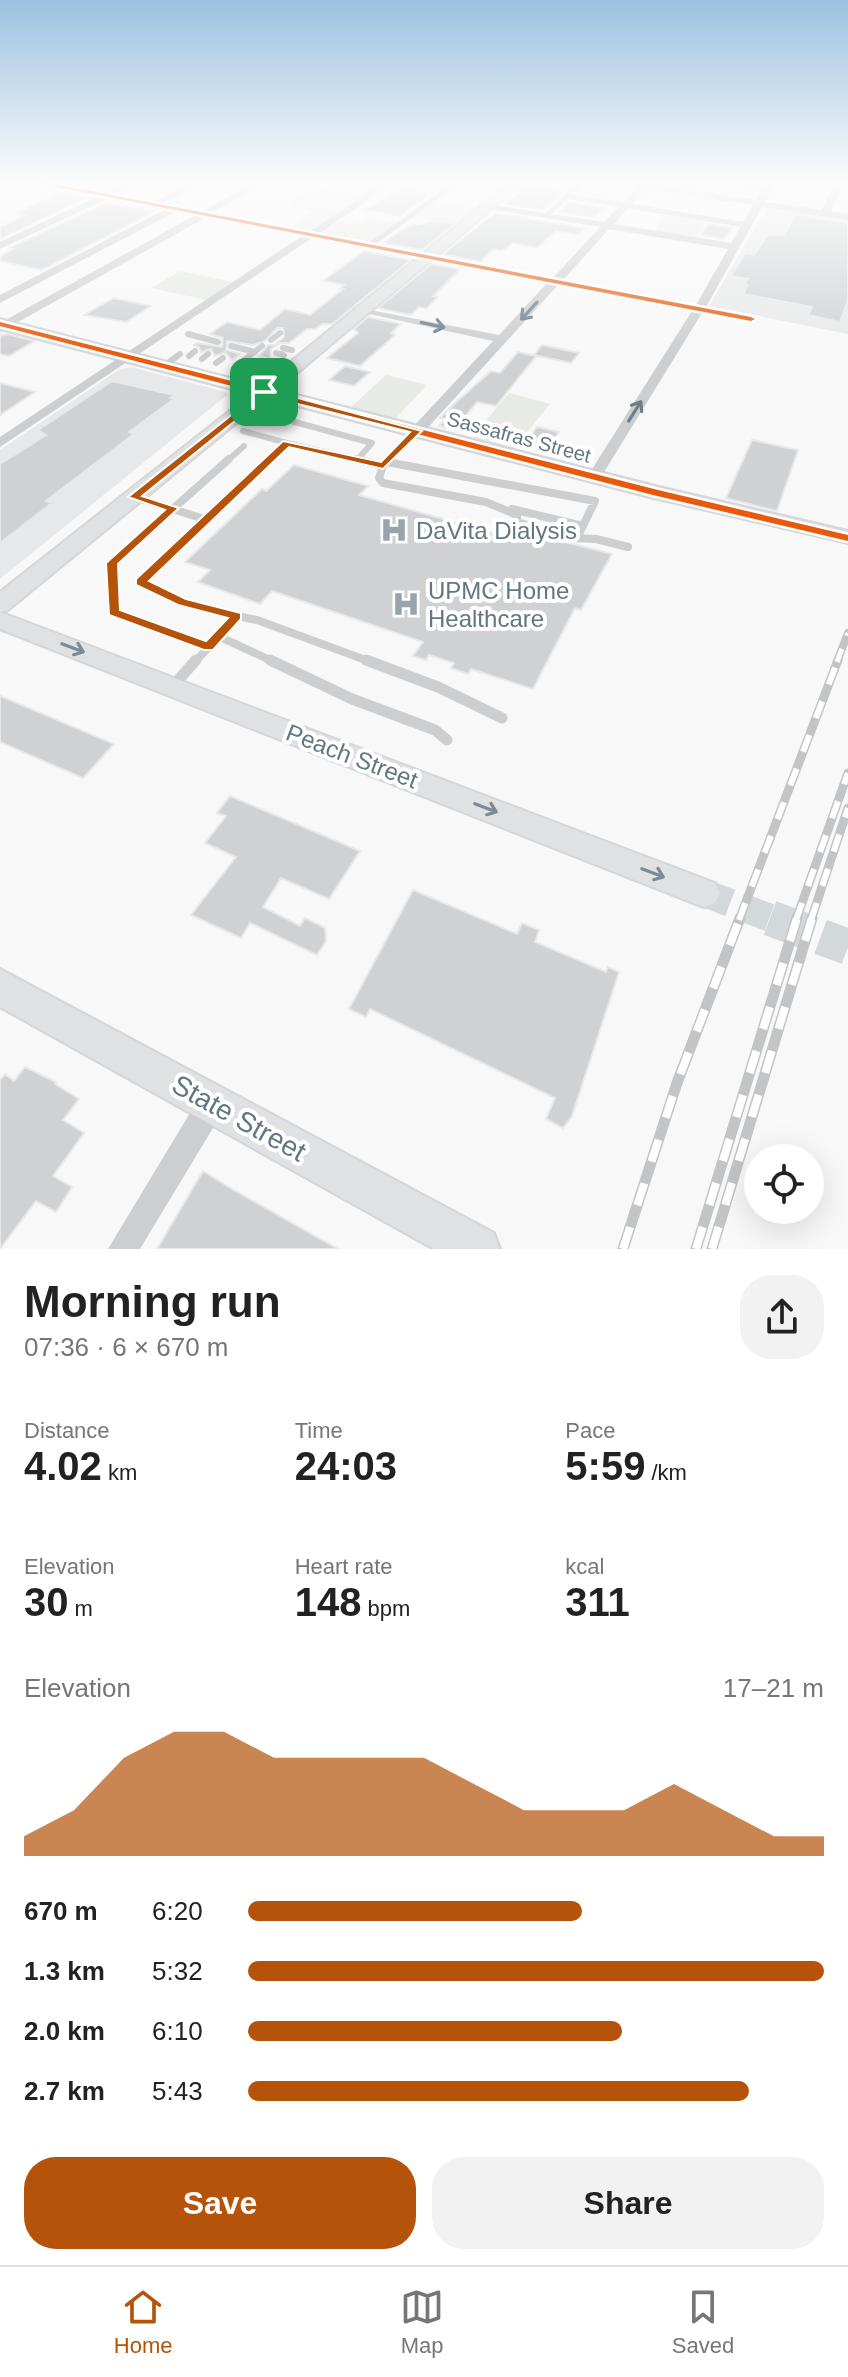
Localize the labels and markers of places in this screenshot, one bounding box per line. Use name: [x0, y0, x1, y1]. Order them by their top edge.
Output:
pin: [230, 358, 298, 426]
hospital icon: DaVita Dialysis: [379, 515, 409, 545]
place label: DaVita Dialysis: [416, 517, 577, 544]
place label: UPMC Home Healthcare: [428, 577, 569, 632]
hospital icon: UPMC Home Healthcare: [391, 589, 421, 619]

